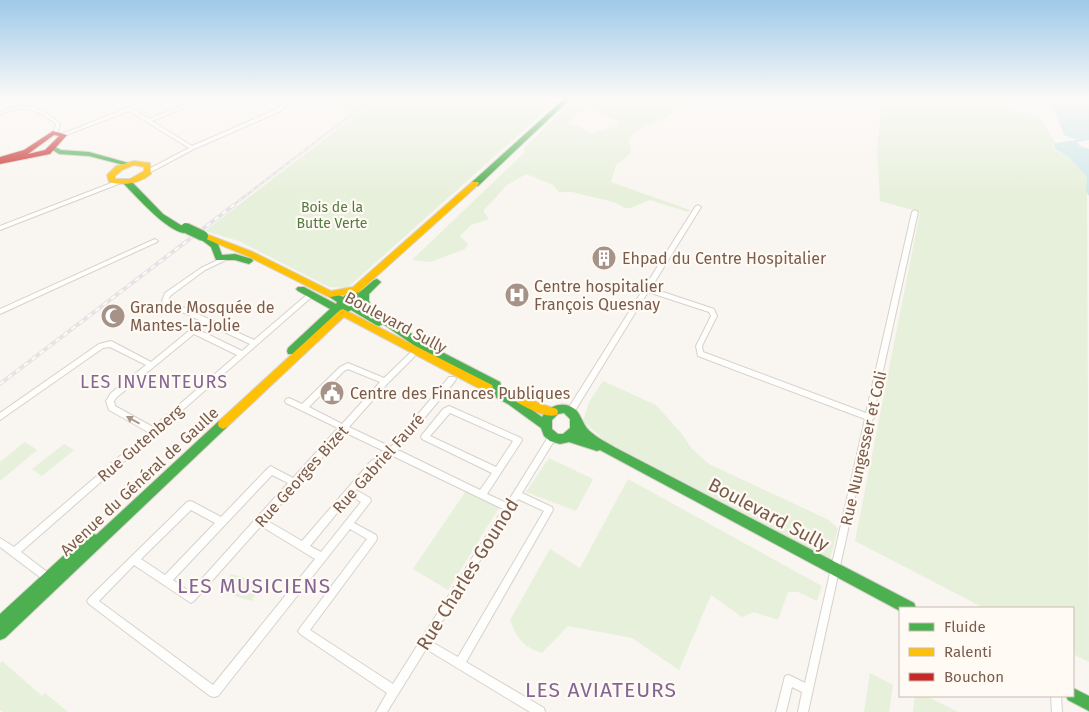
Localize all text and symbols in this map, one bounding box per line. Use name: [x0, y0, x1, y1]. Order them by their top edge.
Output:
park label: Bois de la Butte Verte: [297, 199, 367, 232]
building icon: Ehpad du Centre Hospitalier: [591, 245, 617, 271]
place label: Ehpad du Centre Hospitalier: [622, 249, 827, 268]
place label: Centre hospitalier François Quesnay: [534, 277, 665, 315]
hospital icon: Centre hospitalier François Quesnay: [504, 282, 530, 308]
street label: Boulevard Sully: [342, 288, 450, 357]
place label: Grande Mosquée de Mantes-la-Jolie: [130, 298, 274, 335]
mosque icon: Grande Mosquée de Mantes-la-Jolie: [100, 303, 126, 329]
street label: Rue Nungesser et Coli: [836, 369, 891, 527]
district label: LES INVENTEURS: [80, 371, 228, 393]
public building icon: Centre des Finances Publiques: [319, 380, 345, 406]
place label: Centre des Finances Publiques: [350, 384, 570, 403]
street label: Rue Gutenberg: [94, 401, 188, 486]
street label: Avenue du Général de Gaulle: [56, 403, 222, 560]
street label: Rue Gabriel Fauré: [329, 409, 428, 517]
one-way arrow: [126, 415, 139, 424]
street label: Rue Georges Bizet: [251, 421, 352, 531]
street label: Boulevard Sully: [704, 473, 834, 556]
street label: Rue Charles Gounod: [411, 494, 523, 654]
district label: LES MUSICIENS: [177, 573, 331, 599]
legend: [899, 607, 1074, 697]
text: Fluide: [944, 618, 986, 636]
text: Ralenti: [944, 643, 992, 661]
text: Bouchon: [944, 668, 1004, 686]
district label: LES AVIATEURS: [525, 677, 677, 703]

